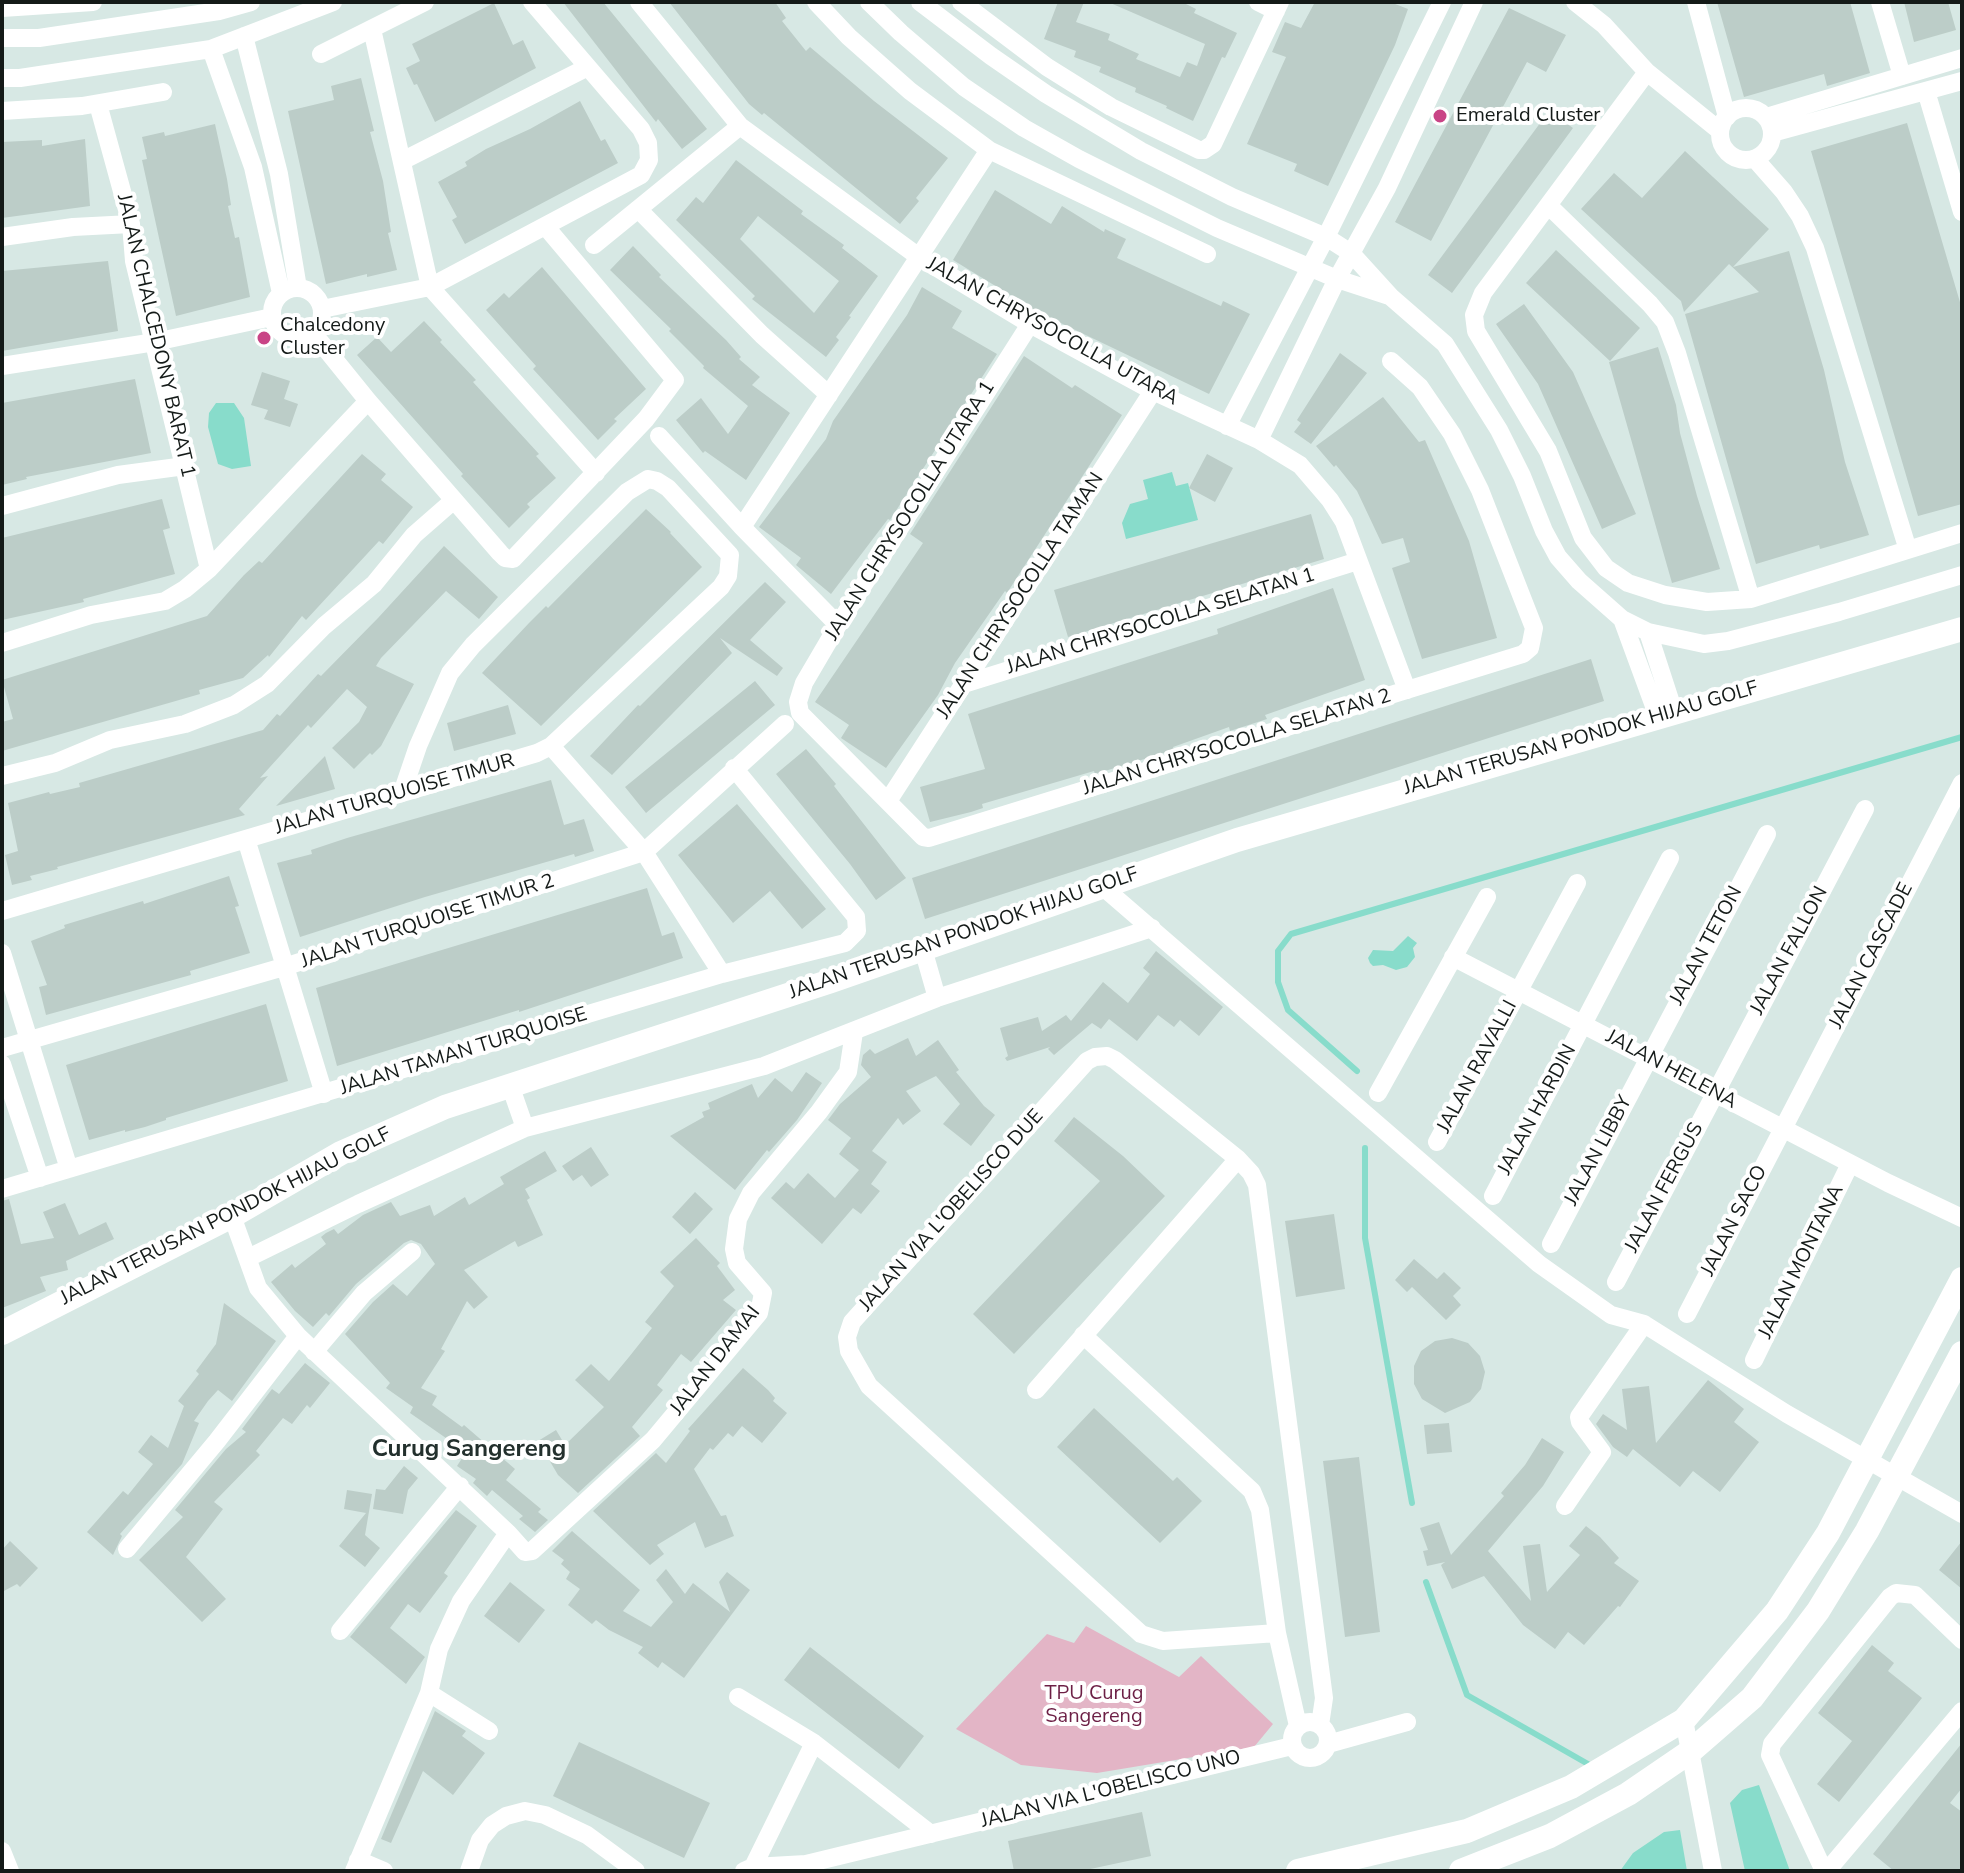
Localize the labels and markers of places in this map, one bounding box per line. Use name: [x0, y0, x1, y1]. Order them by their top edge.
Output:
place label: Emerald Cluster: [1456, 104, 1601, 128]
marker: Emerald Cluster: [1431, 107, 1449, 125]
place label: Chalcedony Cluster: [280, 314, 385, 361]
marker: Chalcedony Cluster: [255, 329, 273, 347]

